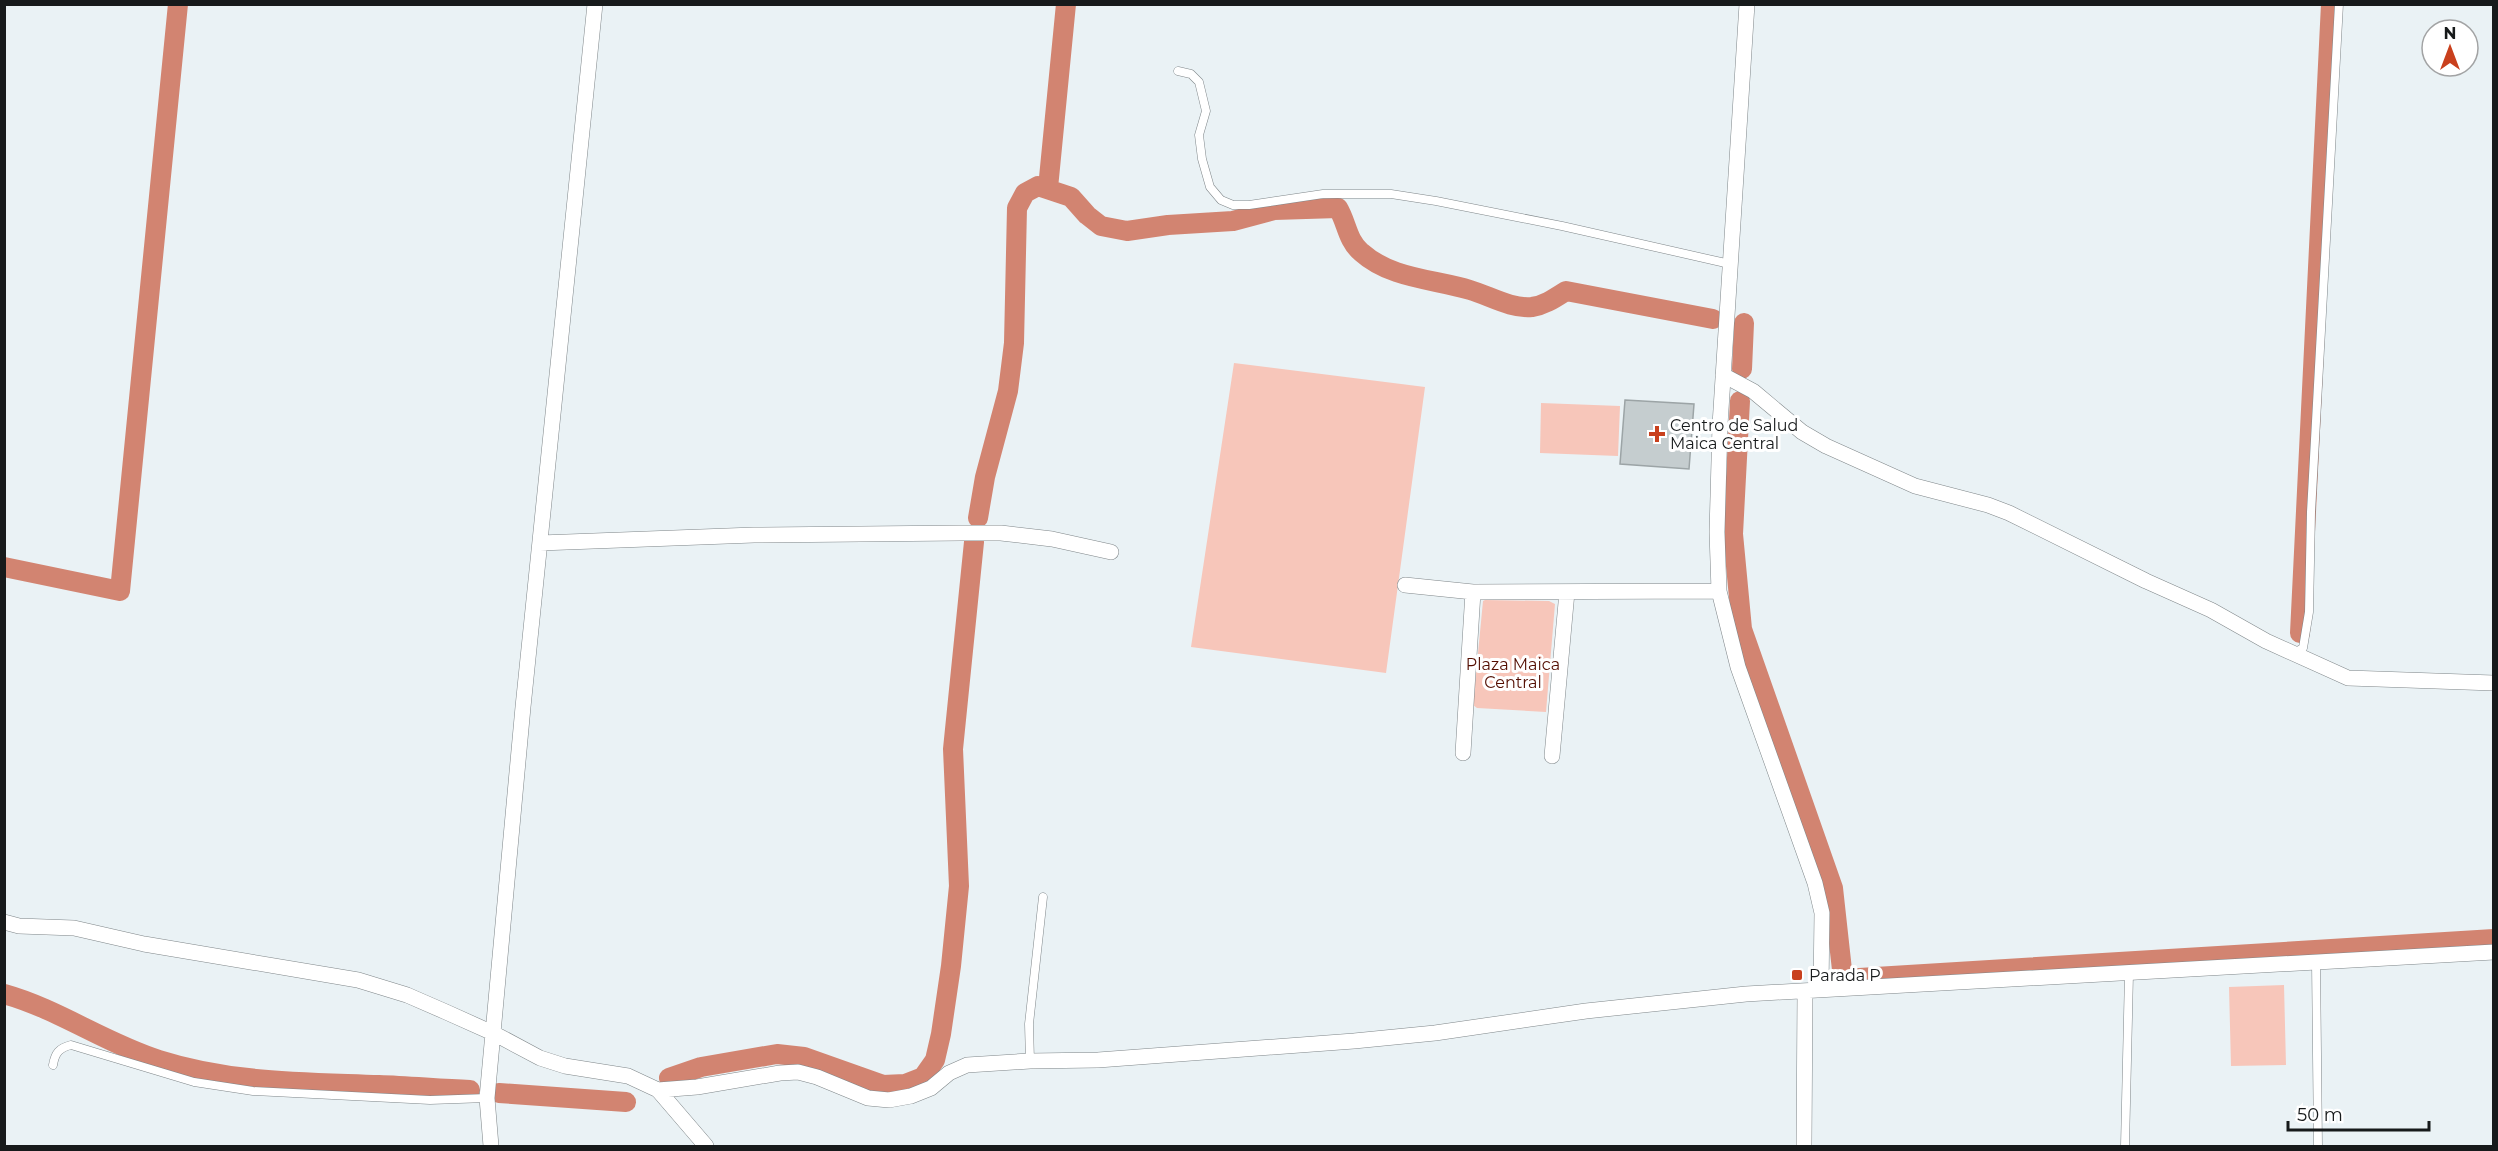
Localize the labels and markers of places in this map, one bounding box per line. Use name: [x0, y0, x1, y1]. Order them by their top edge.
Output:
place label: Centro de Salud Maica Central: [1670, 416, 1798, 453]
marker: Centro de Salud Maica Central: [1648, 425, 1666, 443]
place label: Parada P: [1809, 966, 1881, 985]
marker: Parada P: [1790, 968, 1804, 982]

